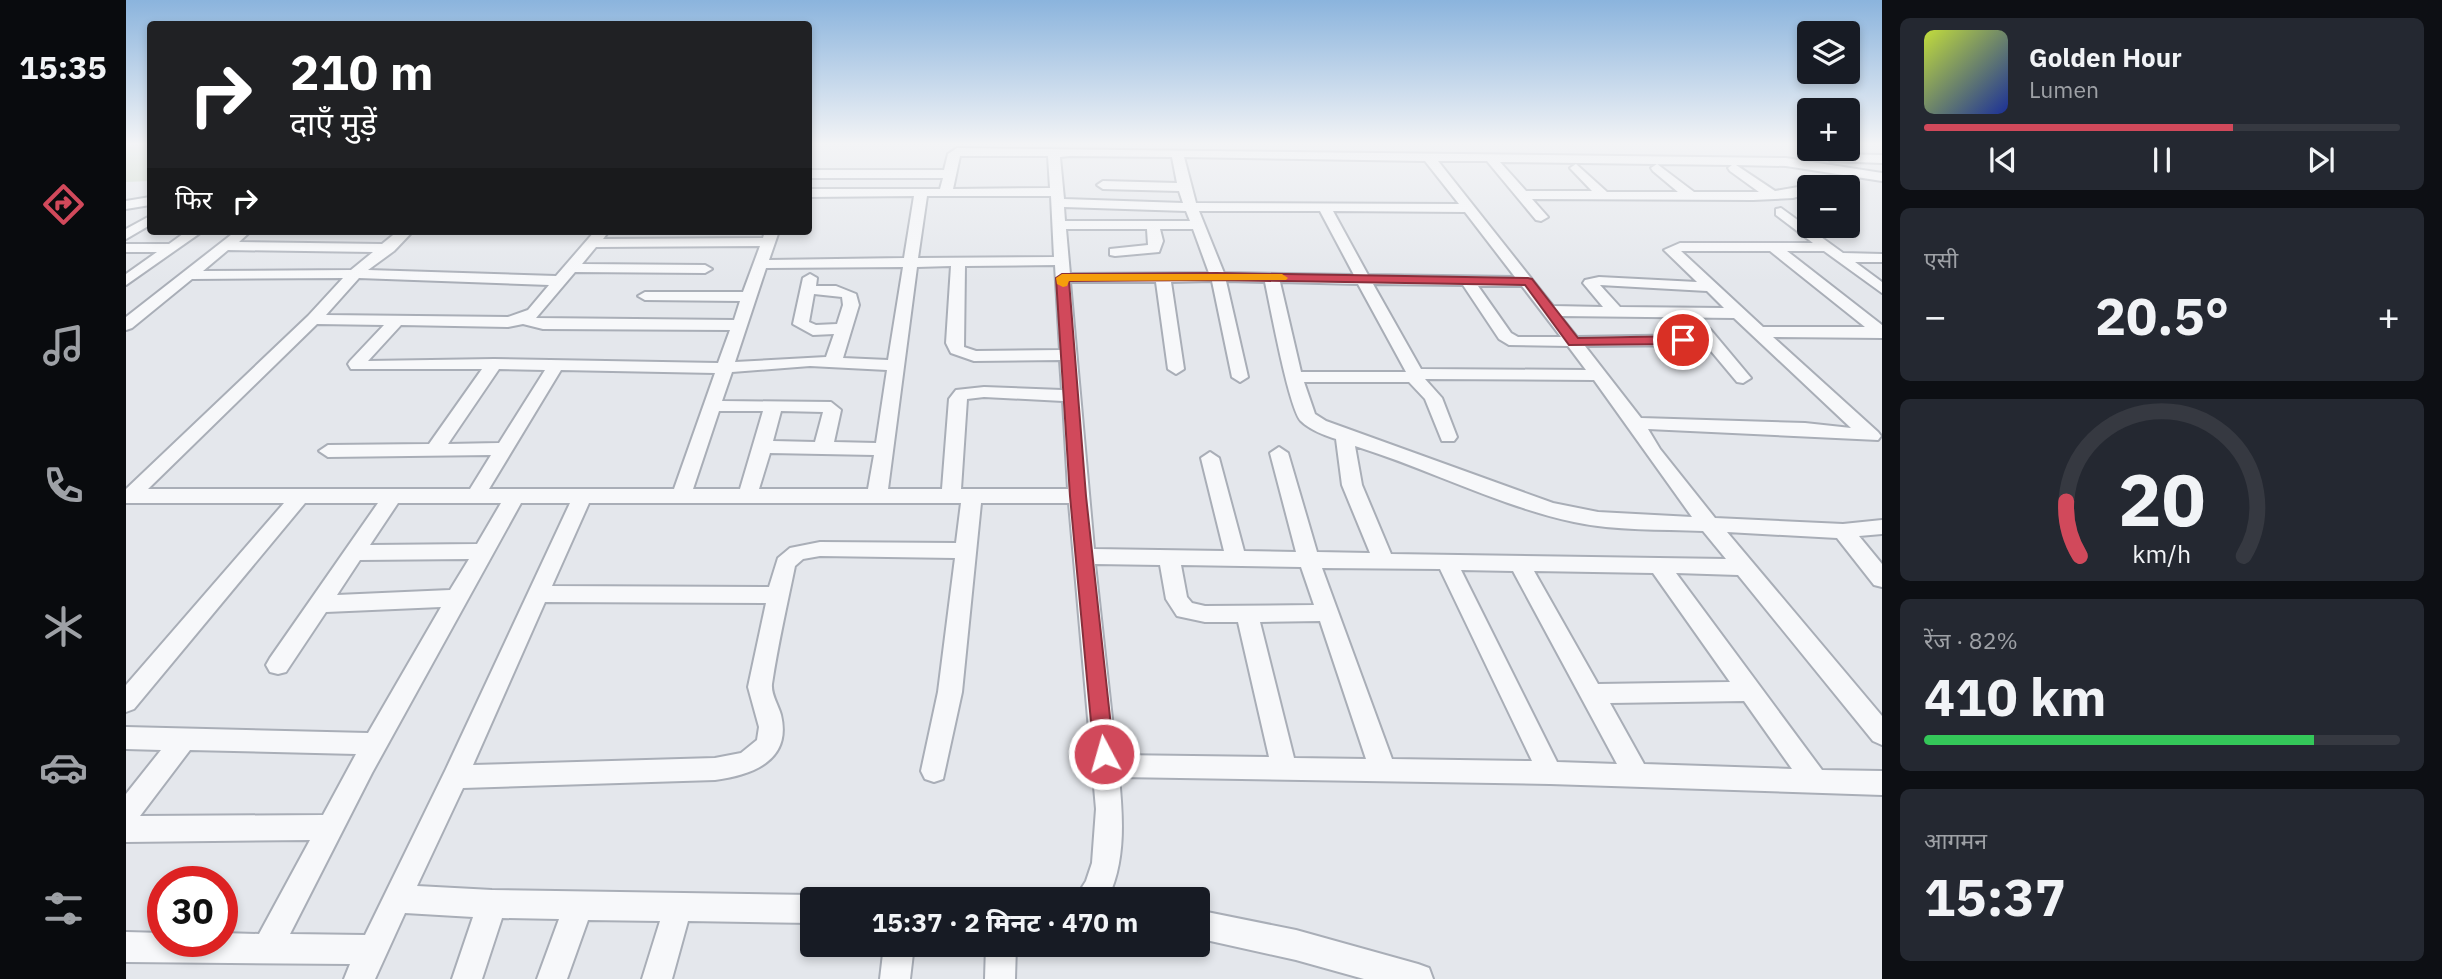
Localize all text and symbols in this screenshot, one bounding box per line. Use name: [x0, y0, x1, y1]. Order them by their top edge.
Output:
map controls: [1797, 21, 1860, 238]
button: layers: [1797, 21, 1860, 84]
text: 210 m: [290, 40, 434, 103]
text: Golden Hour: [2029, 40, 2182, 74]
text: 15:35: [19, 46, 107, 88]
icon: right: [175, 49, 266, 140]
text: Lumen: [2029, 74, 2099, 104]
button: +: [1797, 98, 1860, 161]
text: दाएँ मुड़ें: [290, 102, 377, 144]
icon: previous: [1984, 141, 2022, 179]
icon: pause: [2143, 141, 2181, 179]
icon: next: [2302, 141, 2340, 179]
button: −: [1797, 175, 1860, 238]
icon: directions: [39, 180, 88, 229]
text: फिर: [175, 182, 212, 216]
icon: right: [226, 182, 264, 220]
text: एसी: [1924, 244, 1958, 274]
text: 20.5°: [2095, 282, 2229, 349]
text: −: [1924, 291, 1947, 340]
text: +: [2377, 291, 2400, 340]
pin: [1653, 310, 1713, 370]
icon: music: [39, 321, 88, 370]
icon: arrive: [1664, 321, 1702, 359]
text: 20: [2118, 451, 2206, 546]
icon: phone: [39, 461, 88, 510]
text: km/h: [2133, 536, 2191, 569]
icon: climate: [39, 602, 88, 651]
text: रेंज · 82%: [1924, 625, 2018, 655]
text: 410 km: [1924, 663, 2106, 730]
position arrow: [1067, 717, 1141, 791]
icon: car: [39, 743, 88, 792]
text: आगमन: [1924, 825, 1987, 855]
text: 15:37: [1924, 863, 2066, 930]
speed limit sign: 30: [147, 866, 238, 957]
icon: filters: [39, 884, 88, 933]
text: 15:37 · 2 मिनट · 470 m: [872, 905, 1138, 939]

